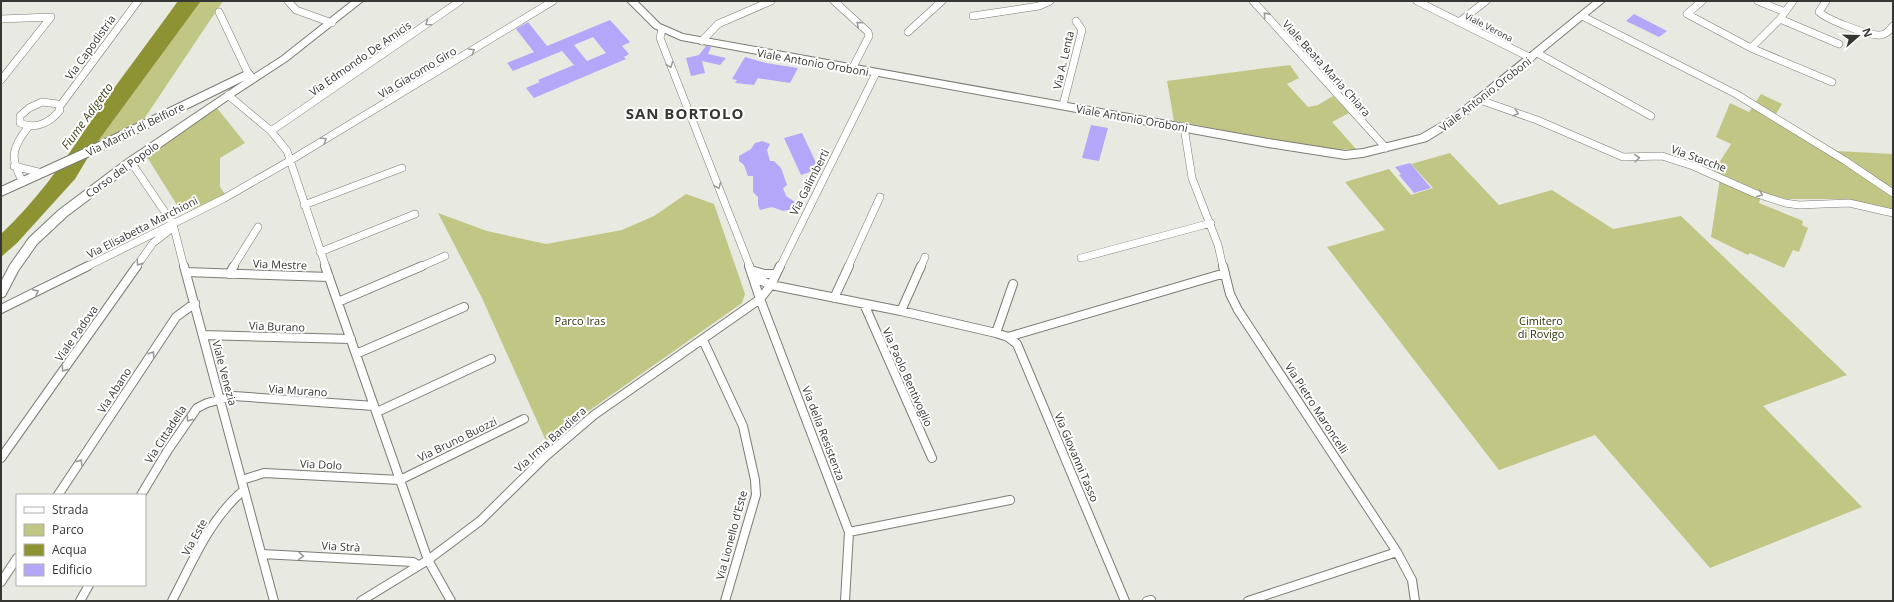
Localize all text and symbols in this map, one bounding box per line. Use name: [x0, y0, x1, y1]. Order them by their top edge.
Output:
street label: Viale Verona: [1463, 9, 1515, 45]
street label: Via Capodistria: [61, 12, 119, 82]
one-way arrow: [1263, 12, 1270, 20]
north arrow: [1838, 16, 1878, 56]
street label: Via Edmondo De Amicis: [306, 17, 414, 99]
street label: Viale Beata Maria Chiara: [1280, 17, 1374, 119]
one-way arrow: [425, 18, 432, 26]
one-way arrow: [856, 21, 864, 28]
text: N: [1859, 26, 1876, 39]
street label: Via A. Lenta: [1049, 29, 1077, 91]
street label: Via Giacomo Giro: [375, 43, 459, 101]
street label: Viale Antonio Oroboni: [756, 45, 870, 79]
one-way arrow: [467, 48, 474, 55]
street label: Viale Antonio Oroboni: [1436, 53, 1534, 135]
one-way arrow: [666, 62, 674, 69]
water label: Fiume Adigetto: [57, 79, 117, 153]
street label: Via Martiri di Belfiore: [83, 99, 187, 159]
street label: Viale Antonio Oroboni: [1075, 101, 1189, 135]
district label: SAN BORTOLO: [626, 103, 744, 123]
one-way arrow: [1513, 108, 1520, 116]
street label: Corso del Popolo: [82, 137, 162, 201]
one-way arrow: [320, 137, 327, 144]
street label: Via Stacche: [1669, 141, 1729, 175]
street label: Via Galimberti: [786, 146, 832, 218]
one-way arrow: [1634, 153, 1640, 162]
one-way arrow: [713, 183, 721, 190]
one-way arrow: [1756, 189, 1763, 197]
street label: Via Elisabetta Marchioni: [84, 193, 200, 261]
street label: Via Mestre: [253, 256, 307, 272]
one-way arrow: [136, 259, 144, 266]
one-way arrow: [32, 289, 39, 297]
street label: Viale Padova: [51, 302, 101, 364]
park label: Parco Iras: [555, 313, 605, 328]
park label: Cimitero di Rovigo: [1518, 313, 1565, 341]
street label: Via Burano: [249, 318, 306, 334]
street label: Via Paolo Bentivoglio: [879, 325, 937, 429]
street label: Viale Venezia: [209, 339, 241, 407]
one-way arrow: [147, 351, 155, 358]
street label: Via Pietro Maroncelli: [1282, 360, 1352, 456]
street label: Via Abano: [94, 364, 135, 416]
one-way arrow: [62, 365, 69, 372]
street label: Via Murano: [268, 380, 328, 400]
street label: Via della Resistenza: [799, 384, 849, 482]
street label: Via Cittadella: [141, 402, 189, 466]
street label: Via Irma Bandiera: [511, 403, 589, 475]
street label: Via Giovanni Tasso: [1051, 410, 1103, 504]
street label: Via Bruno Buozzi: [415, 413, 499, 465]
one-way arrow: [187, 415, 194, 422]
street label: Via Dolo: [299, 455, 343, 473]
one-way arrow: [75, 460, 82, 467]
street label: Via Lionello d'Este: [712, 489, 750, 581]
legend: [16, 494, 146, 586]
text: Strada: [52, 501, 88, 518]
street label: Via Este: [178, 516, 210, 558]
text: Parco: [52, 521, 84, 538]
street label: Via Strà: [321, 537, 361, 555]
text: Acqua: [52, 541, 87, 558]
one-way arrow: [298, 552, 304, 560]
text: Edificio: [52, 561, 92, 578]

